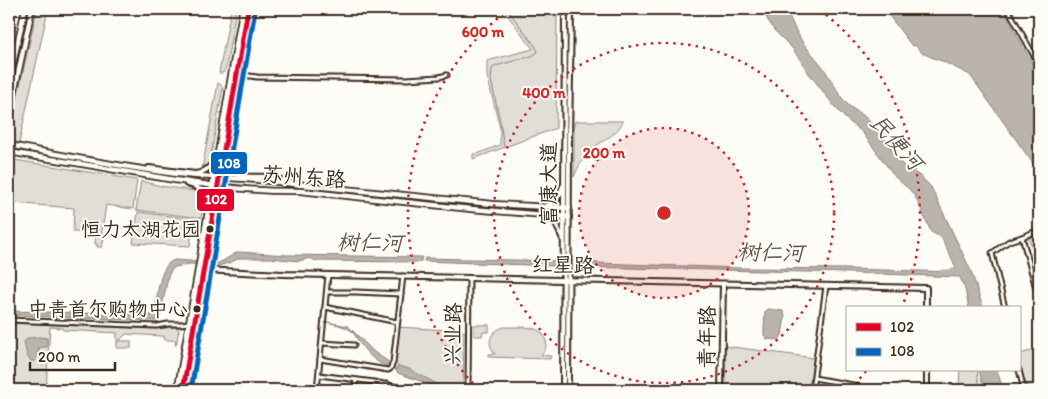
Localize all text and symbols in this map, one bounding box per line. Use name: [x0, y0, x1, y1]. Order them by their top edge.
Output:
text: 600 m: [462, 23, 505, 41]
text: 400 m: [522, 84, 566, 102]
water label: 民便河: [865, 109, 931, 178]
street label: 富康大道: [536, 142, 561, 226]
text: 200 m: [583, 144, 626, 162]
line badge: 108: [210, 151, 248, 175]
text: 108: [218, 155, 241, 172]
street label: 苏州东路: [261, 161, 347, 192]
line badge: 102: [196, 188, 235, 212]
text: 102: [205, 191, 228, 208]
centre of rings: [655, 204, 673, 222]
place label: 恒力太湖花园: [81, 217, 201, 241]
marker: 恒力太湖花园: [205, 224, 215, 234]
water label: 树仁河: [337, 228, 406, 257]
water label: 树仁河: [738, 238, 807, 267]
street label: 红星路: [531, 251, 595, 278]
place label: 中青首尔购物中心: [28, 297, 188, 321]
street label: 兴业路: [439, 302, 466, 366]
marker: 中青首尔购物中心: [192, 304, 202, 314]
street label: 青年路: [693, 305, 720, 369]
legend: [846, 306, 1020, 372]
text: 102: [890, 318, 914, 336]
scale bar: [30, 339, 115, 371]
text: 108: [890, 342, 914, 360]
text: 200 m: [38, 348, 81, 366]

